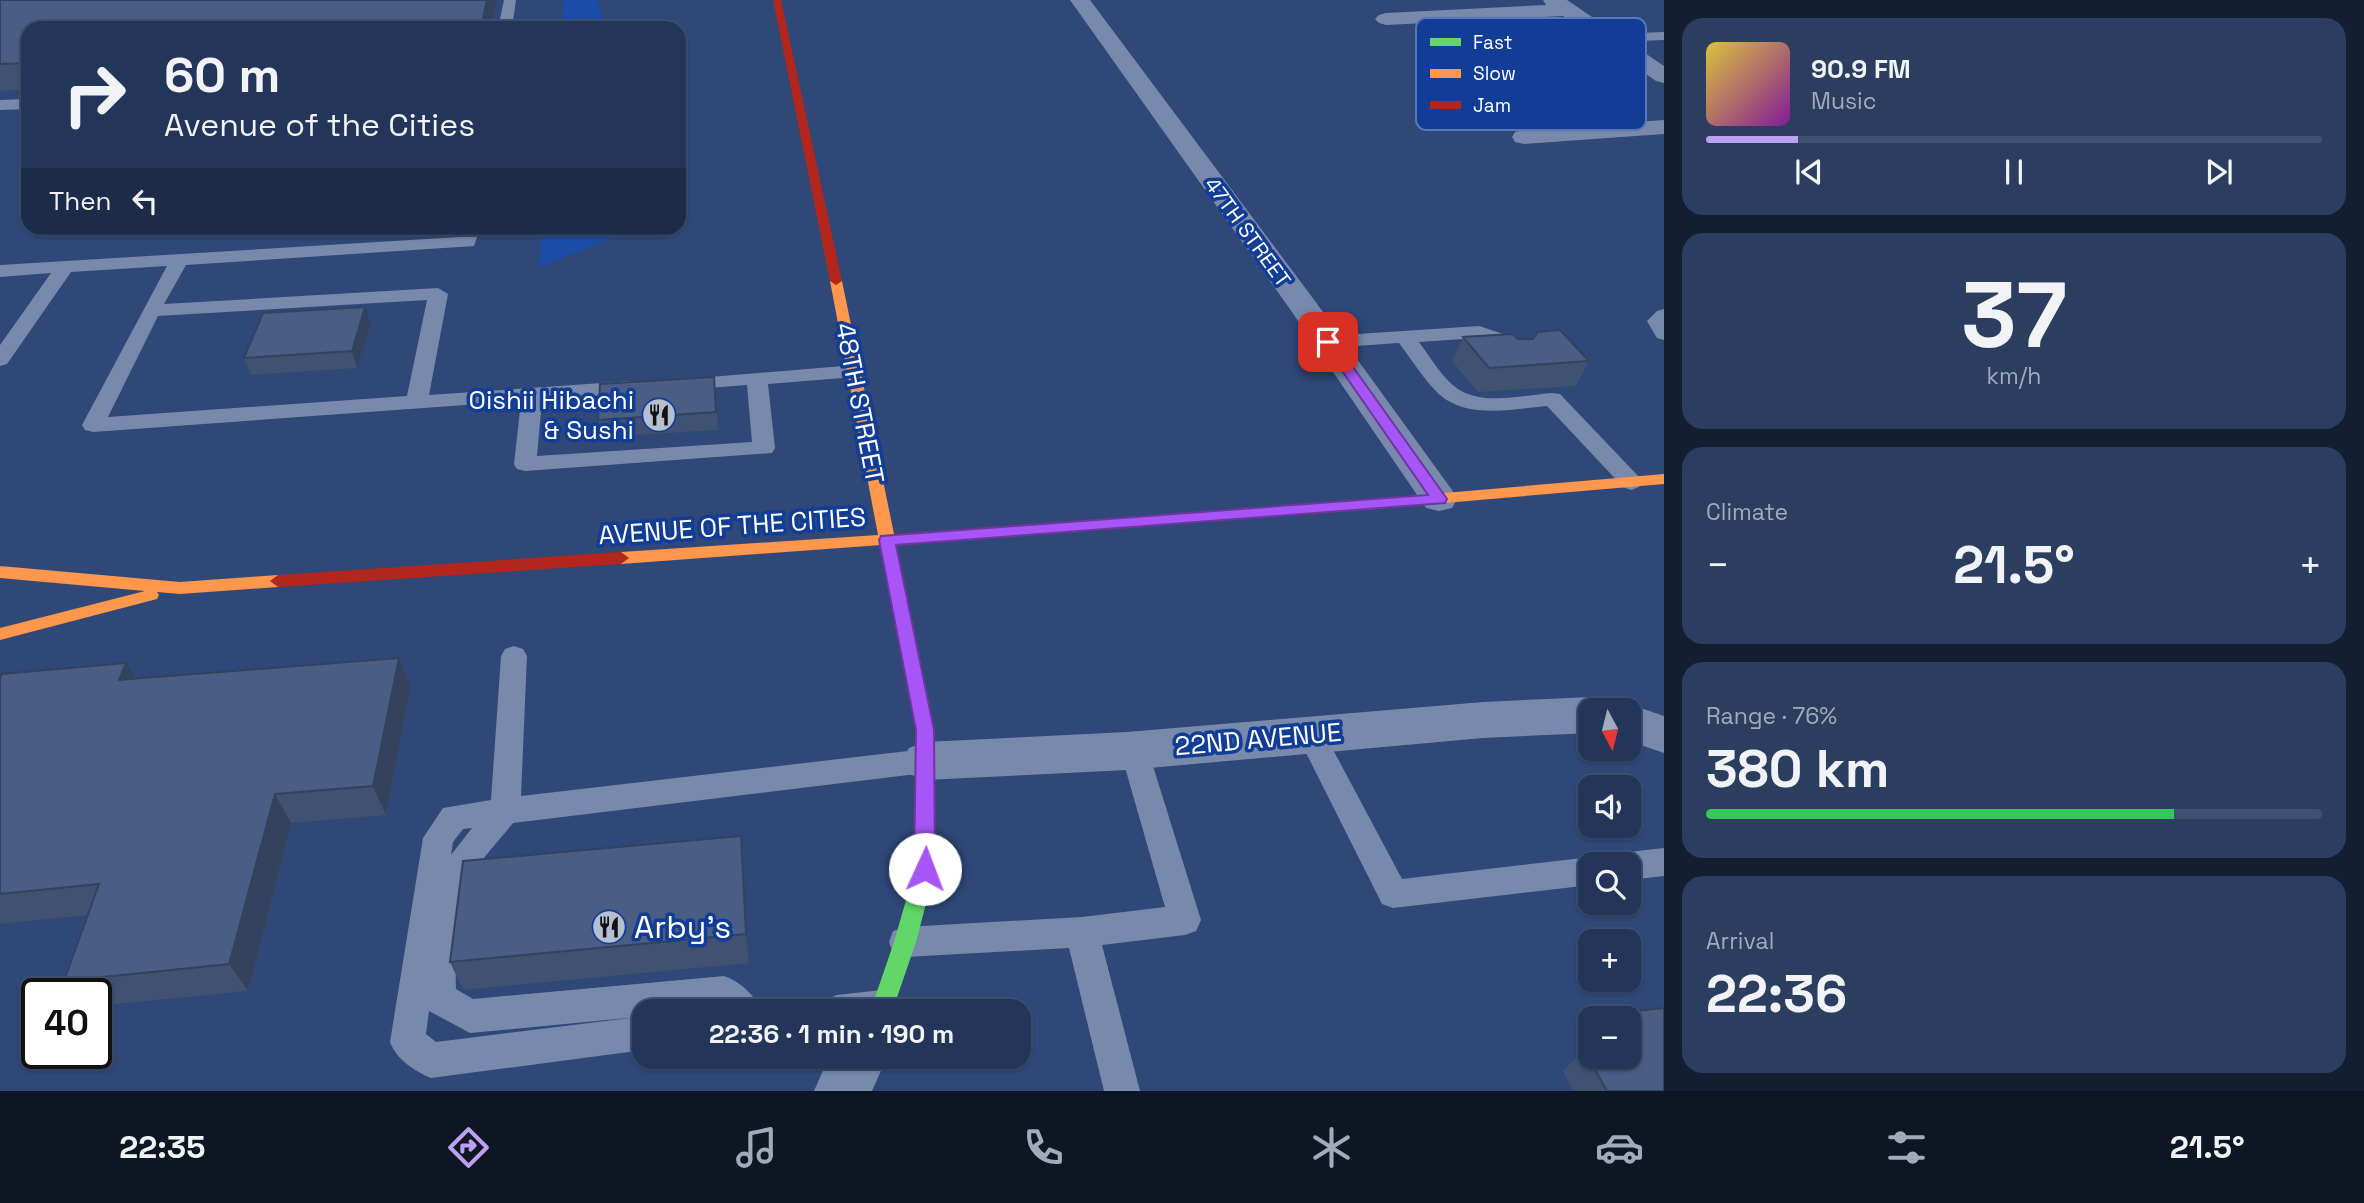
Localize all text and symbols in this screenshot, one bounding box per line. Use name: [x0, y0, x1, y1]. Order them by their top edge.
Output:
legend: [1416, 18, 1646, 130]
text: Fast: [1473, 30, 1513, 55]
text: 60 m: [164, 44, 280, 106]
icon: right: [49, 49, 140, 140]
text: 90.9 FM: [1811, 52, 1911, 86]
text: Slow: [1473, 61, 1516, 86]
text: Music: [1811, 86, 1876, 116]
text: Jam: [1473, 93, 1511, 118]
text: Avenue of the Cities: [164, 105, 475, 145]
icon: previous: [1790, 153, 1828, 191]
icon: pause: [1995, 153, 2033, 191]
icon: next: [2200, 153, 2238, 191]
street label: 47TH STREET: [1199, 172, 1297, 292]
icon: left: [126, 182, 164, 220]
text: Then: [49, 184, 112, 218]
text: 37: [1961, 257, 2067, 374]
pin: [1298, 312, 1358, 372]
street label: 48TH STREET: [828, 320, 892, 486]
icon: arrive: [1309, 323, 1347, 361]
text: km/h: [1987, 361, 2041, 391]
place label: Oishii Hibachi & Sushi: [469, 383, 634, 447]
restaurant icon: Oishii Hibachi & Sushi: [640, 396, 678, 434]
text: Climate: [1706, 497, 1788, 527]
street label: AVENUE OF THE CITIES: [597, 500, 867, 552]
text: 21.5°: [1953, 532, 2075, 598]
text: −: [1706, 541, 1730, 589]
text: +: [2298, 541, 2322, 589]
north arrow: [1578, 698, 1642, 761]
map controls: [1578, 698, 1641, 1069]
text: Range · 76%: [1706, 701, 1837, 731]
street label: 22ND AVENUE: [1173, 715, 1343, 763]
text: 380 km: [1706, 736, 1889, 802]
button: sound: [1578, 775, 1641, 838]
position arrow: [888, 832, 962, 906]
button: search: [1578, 852, 1641, 915]
place label: Arby's: [634, 907, 731, 947]
restaurant icon: Arby's: [590, 908, 628, 946]
text: Arrival: [1706, 926, 1774, 956]
button: +: [1578, 929, 1641, 992]
text: 22:36: [1706, 961, 1847, 1027]
speed limit sign: 40: [21, 978, 112, 1069]
button: −: [1578, 1006, 1641, 1069]
text: 22:36 · 1 min · 190 m: [709, 1017, 954, 1051]
icon: directions: [444, 1123, 493, 1172]
icon: music: [732, 1123, 781, 1172]
icon: phone: [1019, 1123, 1068, 1172]
icon: climate: [1307, 1123, 1356, 1172]
icon: car: [1595, 1123, 1644, 1172]
icon: filters: [1882, 1123, 1931, 1172]
text: 22:35: [119, 1127, 206, 1167]
text: 21.5°: [2170, 1127, 2245, 1167]

